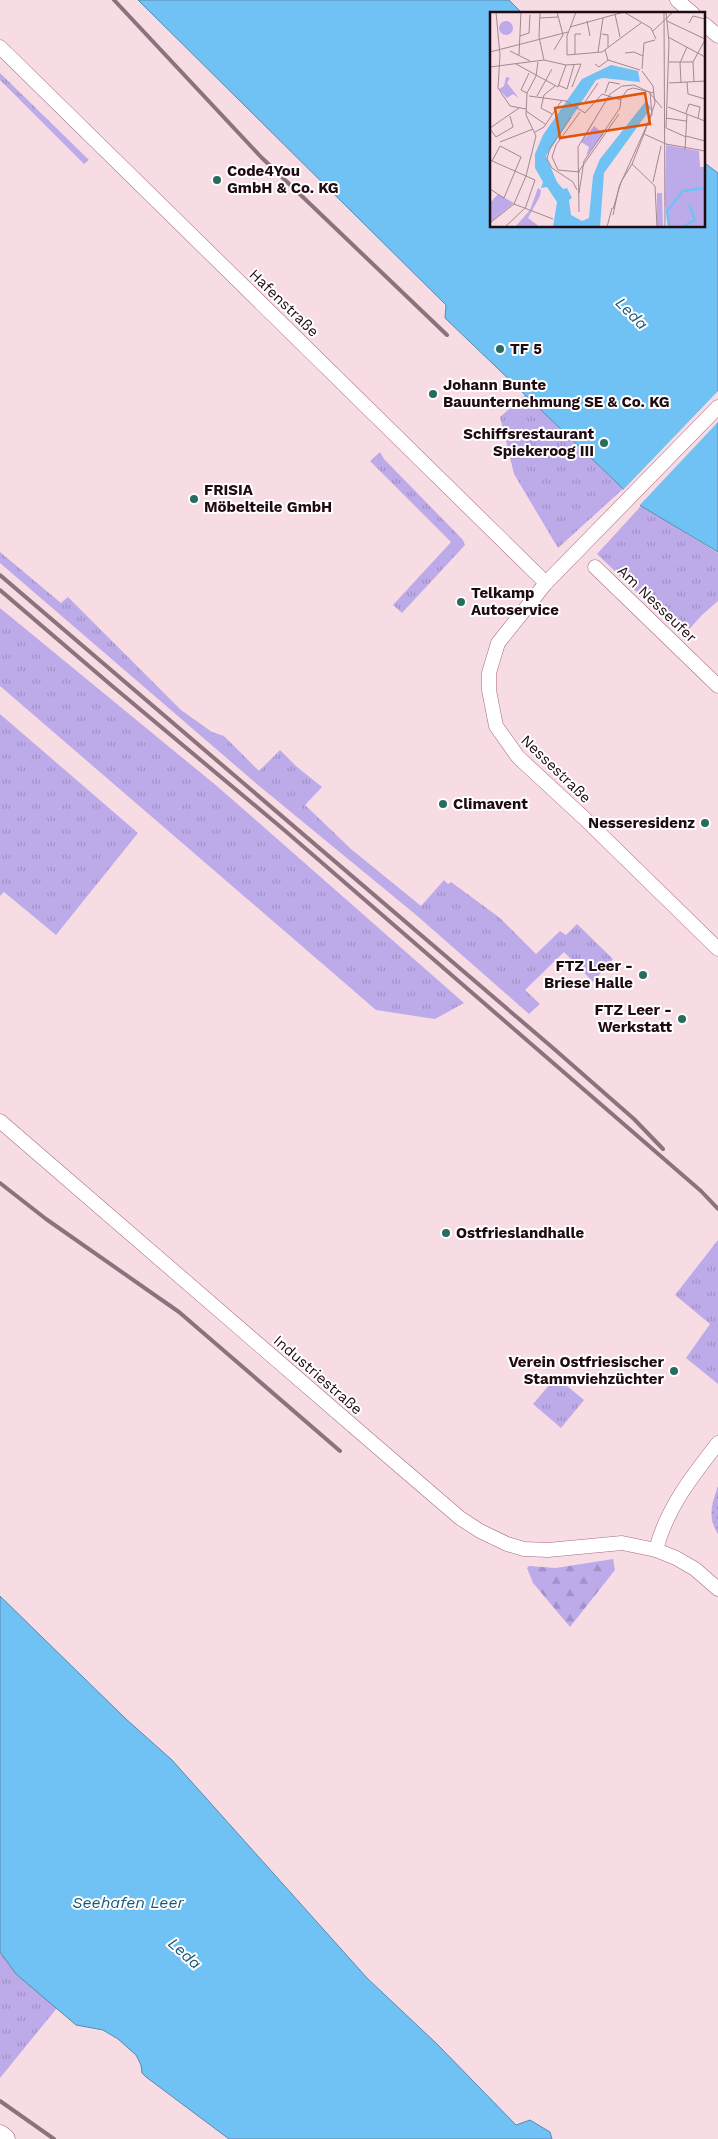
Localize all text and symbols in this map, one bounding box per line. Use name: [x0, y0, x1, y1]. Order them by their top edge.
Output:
inset map: [490, 12, 706, 228]
place label: Code4You GmbH & Co. KG: [227, 162, 339, 197]
marker: Code4You GmbH & Co. KG: [211, 174, 223, 186]
street label: Hafenstraße: [246, 265, 322, 341]
water label: Leda: [612, 293, 652, 334]
place label: TF 5: [510, 340, 542, 358]
marker: TF 5: [494, 343, 506, 355]
place label: Johann Bunte Bauunternehmung SE & Co. KG: [443, 376, 670, 411]
marker: Johann Bunte Bauunternehmung SE & Co. KG: [427, 388, 439, 400]
place label: Schiffsrestaurant Spiekeroog III: [463, 425, 594, 460]
marker: Schiffsrestaurant Spiekeroog III: [598, 437, 610, 449]
place label: FRISIA Möbelteile GmbH: [204, 481, 332, 516]
marker: FRISIA Möbelteile GmbH: [188, 493, 200, 505]
street label: Am Nesseufer: [614, 562, 700, 646]
place label: Telkamp Autoservice: [471, 584, 559, 619]
marker: Telkamp Autoservice: [455, 596, 467, 608]
street label: Nessestraße: [517, 731, 595, 807]
place label: Climavent: [453, 795, 528, 813]
marker: Climavent: [437, 798, 449, 810]
place label: Nesseresidenz: [588, 814, 695, 832]
marker: Nesseresidenz: [699, 817, 711, 829]
place label: FTZ Leer - Briese Halle: [544, 957, 633, 992]
marker: FTZ Leer - Briese Halle: [637, 969, 649, 981]
place label: FTZ Leer - Werkstatt: [594, 1001, 672, 1036]
marker: FTZ Leer - Werkstatt: [676, 1013, 688, 1025]
place label: Ostfrieslandhalle: [456, 1224, 584, 1242]
marker: Ostfrieslandhalle: [440, 1227, 452, 1239]
street label: Industriestraße: [270, 1332, 366, 1418]
place label: Verein Ostfriesischer Stammviehzüchter: [508, 1353, 665, 1388]
marker: Verein Ostfriesischer Stammviehzüchter: [668, 1365, 680, 1377]
water label: Seehafen Leer: [72, 1893, 185, 1912]
water label: Leda: [164, 1934, 205, 1973]

